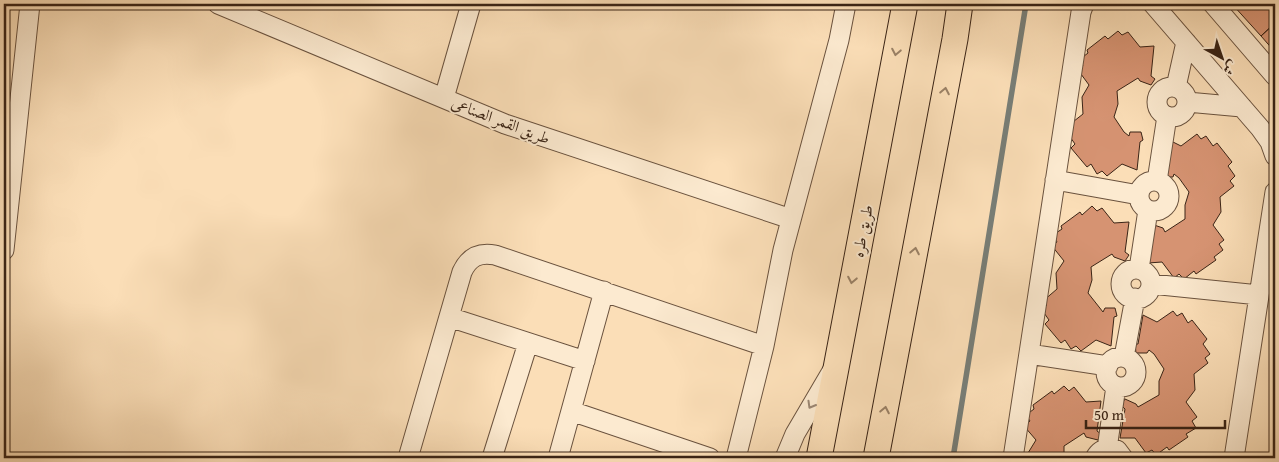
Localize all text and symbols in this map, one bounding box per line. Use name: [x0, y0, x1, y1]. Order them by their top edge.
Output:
north arrow: [1196, 32, 1246, 82]
one-way arrow: [891, 47, 902, 56]
text: ش: [1219, 56, 1242, 80]
one-way arrow: [939, 87, 950, 95]
street label: طريق القمر الصناعى: [448, 90, 554, 150]
street label: طريق طره: [845, 203, 879, 259]
one-way arrow: [909, 246, 920, 255]
one-way arrow: [848, 276, 858, 284]
scale bar: [1086, 397, 1225, 429]
one-way arrow: [808, 399, 818, 408]
text: 50 m: [1094, 404, 1125, 425]
one-way arrow: [879, 406, 889, 415]

